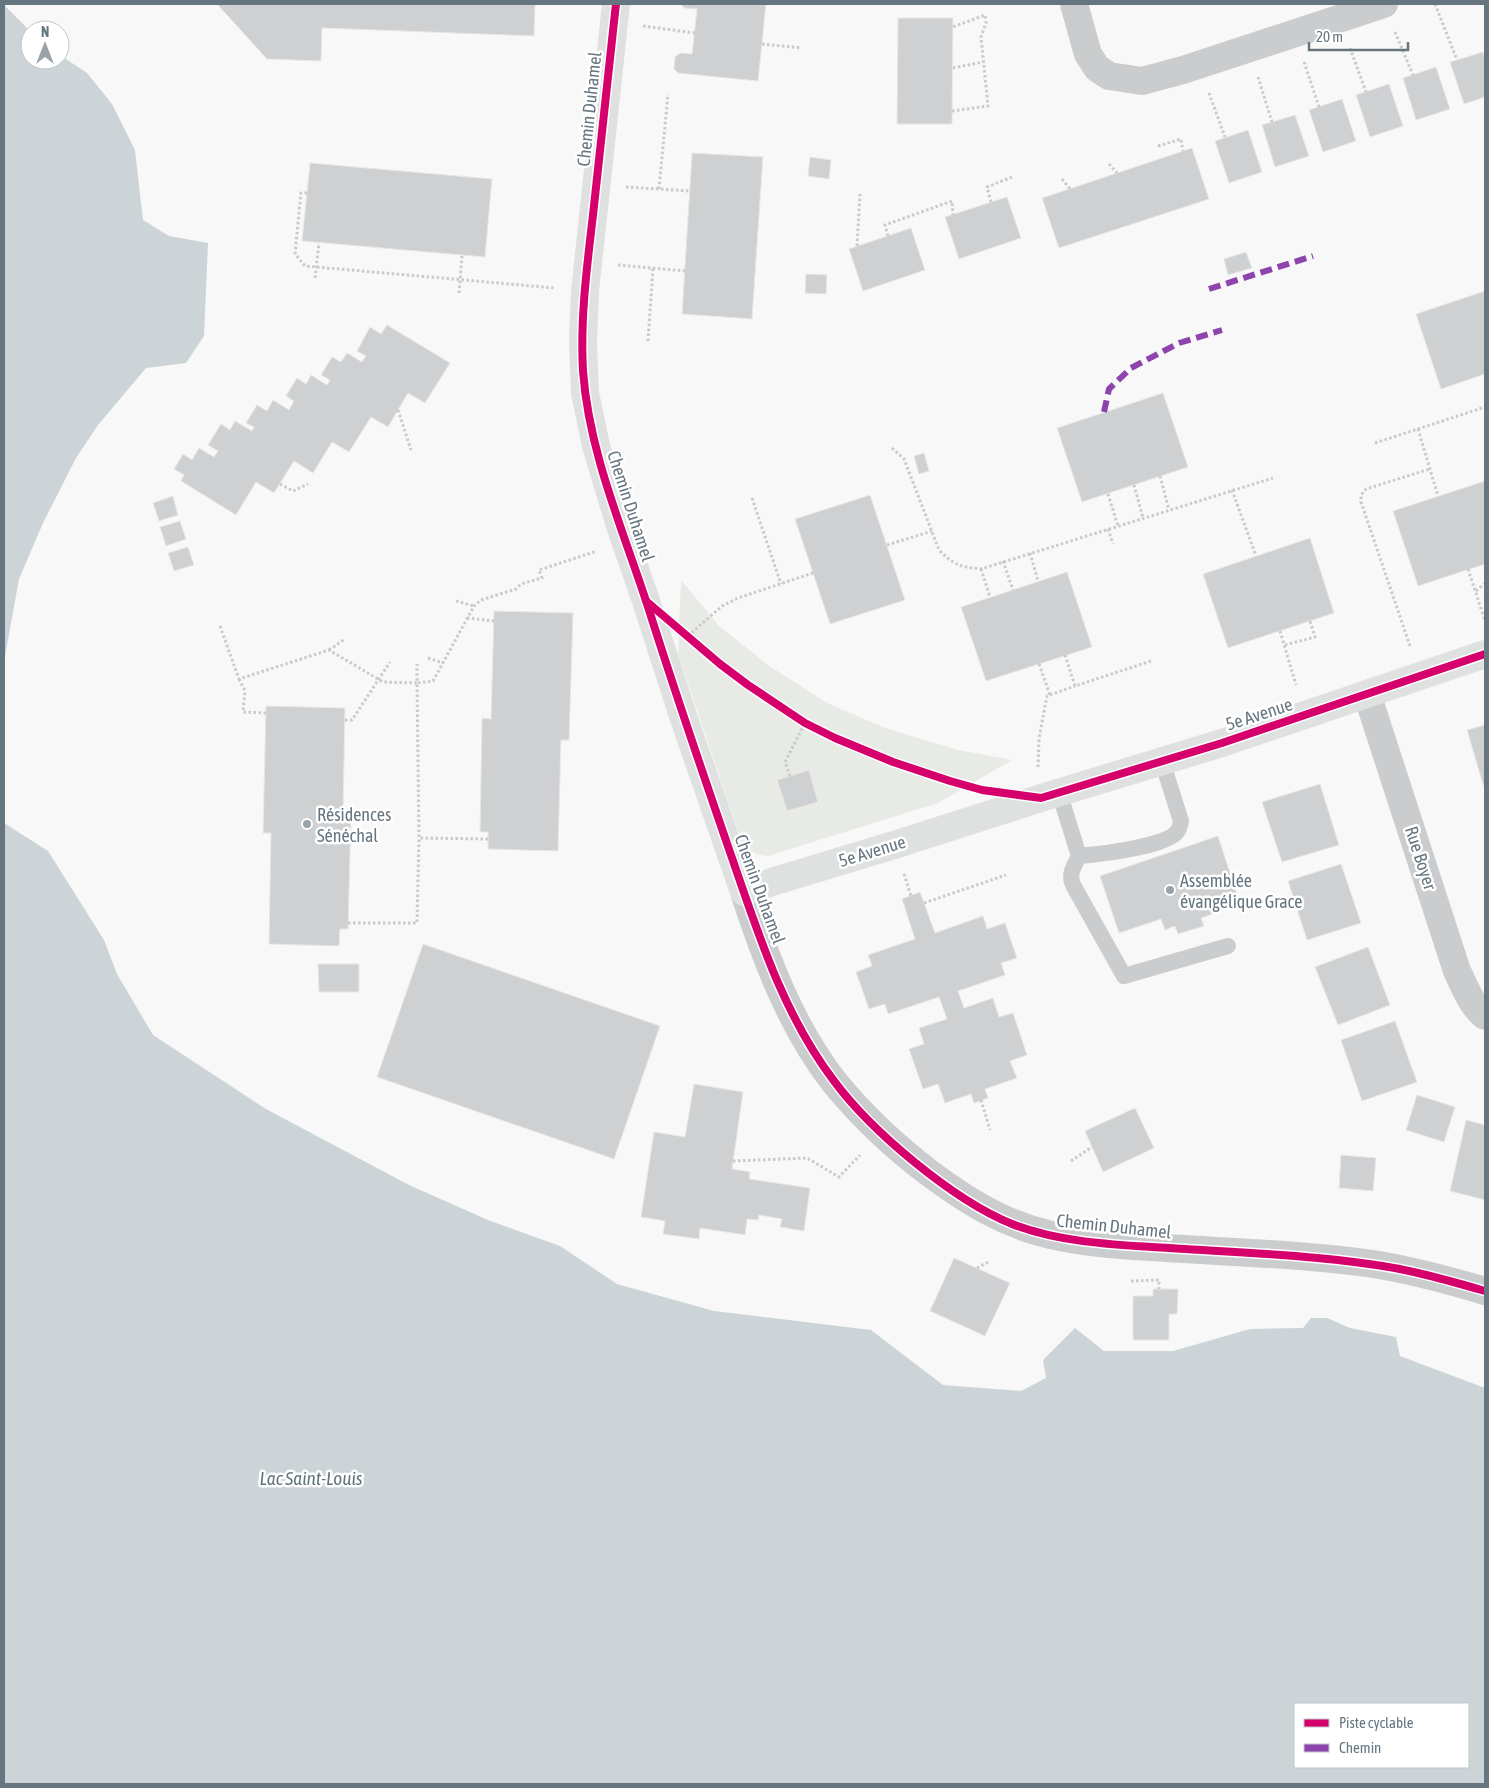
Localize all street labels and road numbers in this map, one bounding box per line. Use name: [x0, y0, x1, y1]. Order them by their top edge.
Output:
street label: Chemin Duhamel: [573, 50, 605, 167]
street label: Chemin Duhamel: [603, 448, 659, 564]
street label: 5e Avenue: [1223, 693, 1295, 735]
street label: Rue Boyer: [1401, 823, 1441, 893]
street label: Chemin Duhamel: [730, 831, 790, 947]
street label: 5e Avenue: [836, 831, 908, 871]
street label: Chemin Duhamel: [1056, 1210, 1173, 1242]

